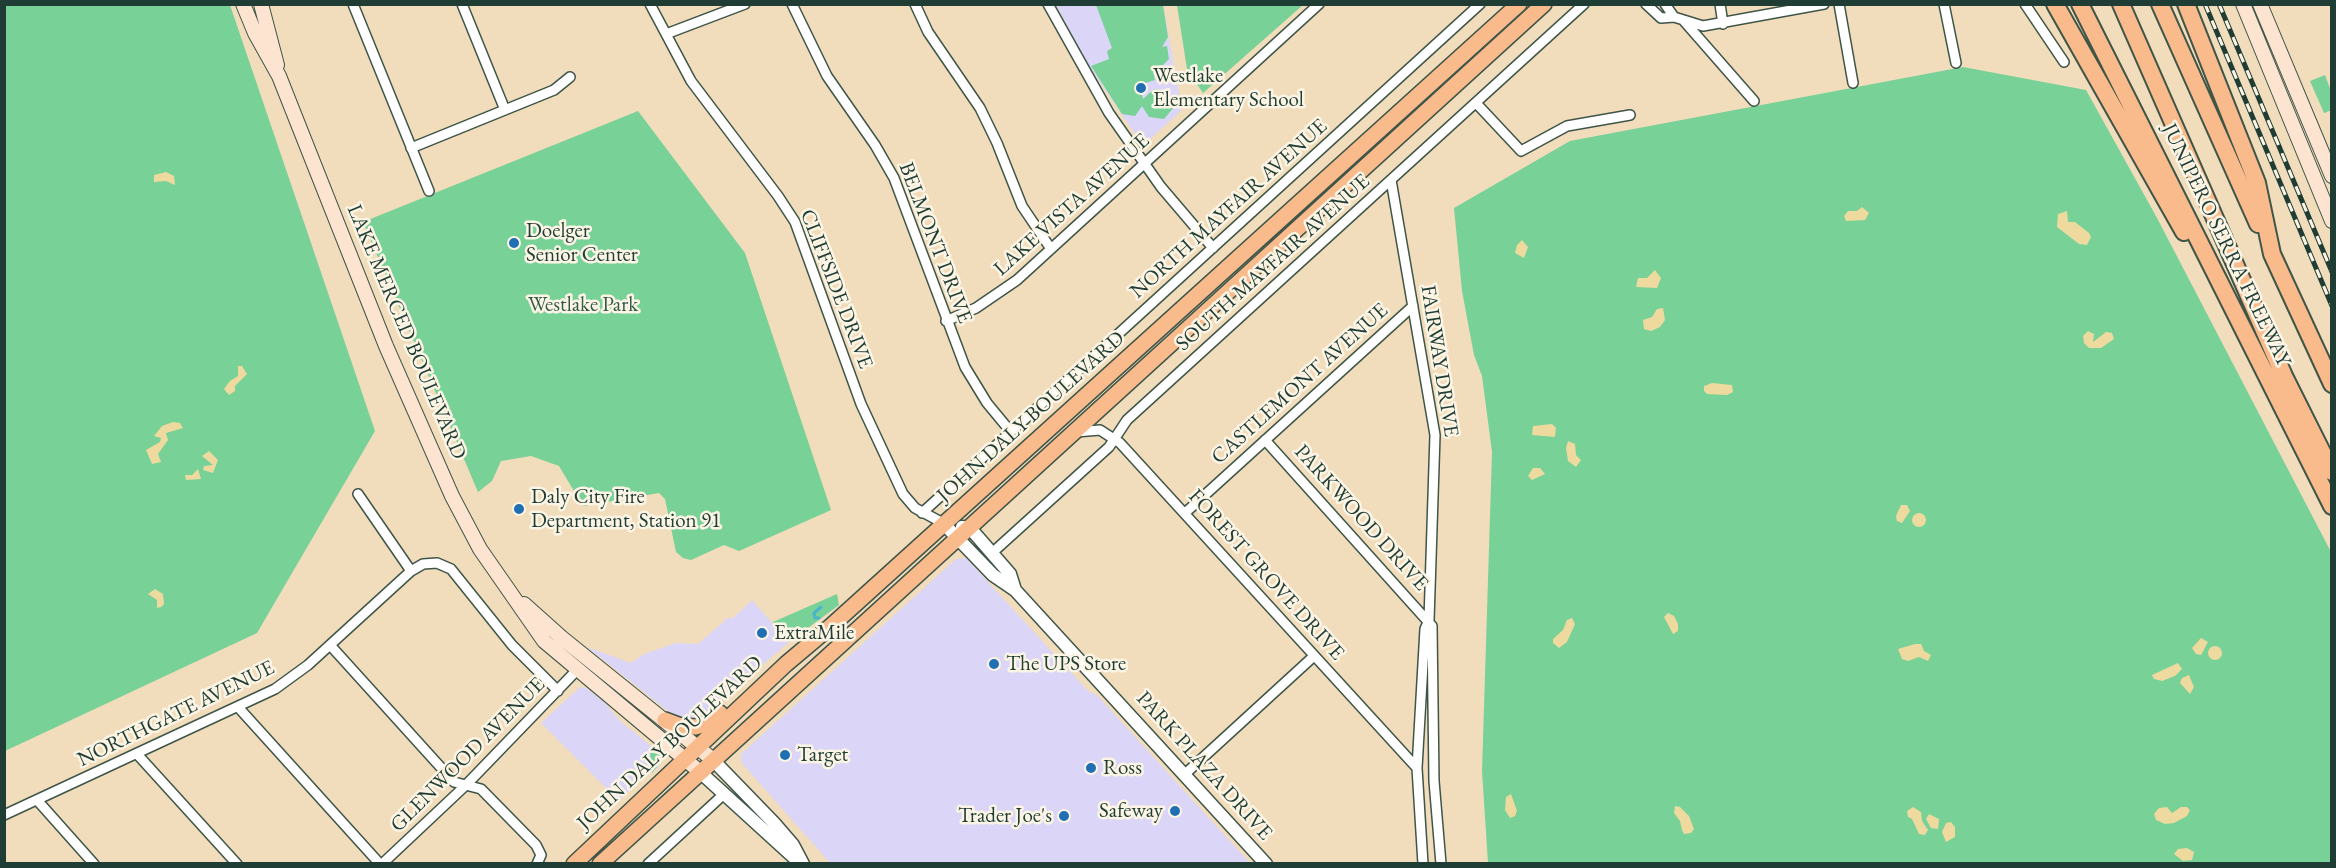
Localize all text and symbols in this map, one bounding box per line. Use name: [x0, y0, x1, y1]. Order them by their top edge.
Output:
place label: Westlake Elementary School: [1153, 63, 1304, 113]
marker: Westlake Elementary School: [1134, 81, 1148, 95]
street label: NORTH MAYFAIR AVENUE: [1125, 114, 1333, 304]
street label: JUNIPERO SERRA FREEWAY: [2156, 119, 2296, 371]
street label: LAKE VISTA AVENUE: [989, 128, 1155, 282]
street label: BELMONT DRIVE: [893, 159, 977, 327]
street label: SOUTH MAYFAIR AVENUE: [1171, 169, 1375, 357]
street label: LAKE MERCED BOULEVARD: [341, 201, 471, 463]
street label: CLIFFSIDE DRIVE: [794, 206, 878, 372]
place label: Doelger Senior Center: [526, 218, 638, 268]
marker: Doelger Senior Center: [507, 236, 521, 250]
street label: FAIRWAY DRIVE: [1415, 283, 1463, 439]
park label: Westlake Park: [528, 292, 638, 318]
street label: CASTLEMONT AVENUE: [1207, 298, 1393, 470]
street label: JOHN DALY BOULEVARD: [932, 326, 1130, 508]
street label: PARKWOOD DRIVE: [1289, 440, 1433, 596]
place label: Daly City Fire Department, Station 91: [531, 484, 721, 534]
street label: FOREST GROVE DRIVE: [1183, 484, 1349, 666]
marker: Daly City Fire Department, Station 91: [512, 502, 526, 516]
place label: ExtraMile: [774, 620, 854, 646]
marker: ExtraMile: [755, 626, 769, 640]
street label: JOHN DALY BOULEVARD: [572, 651, 768, 835]
place label: The UPS Store: [1006, 651, 1126, 677]
street label: NORTHGATE AVENUE: [73, 655, 279, 773]
marker: The UPS Store: [987, 657, 1001, 671]
street label: GLENWOOD AVENUE: [385, 672, 551, 838]
street label: PARK PLAZA DRIVE: [1131, 686, 1277, 846]
place label: Target: [797, 742, 848, 768]
marker: Target: [778, 748, 792, 762]
place label: Ross: [1103, 755, 1142, 781]
marker: Ross: [1084, 761, 1098, 775]
place label: Safeway: [1099, 798, 1163, 824]
place label: Trader Joe's: [958, 803, 1052, 829]
marker: Safeway: [1168, 804, 1182, 818]
marker: Trader Joe's: [1057, 809, 1071, 823]

